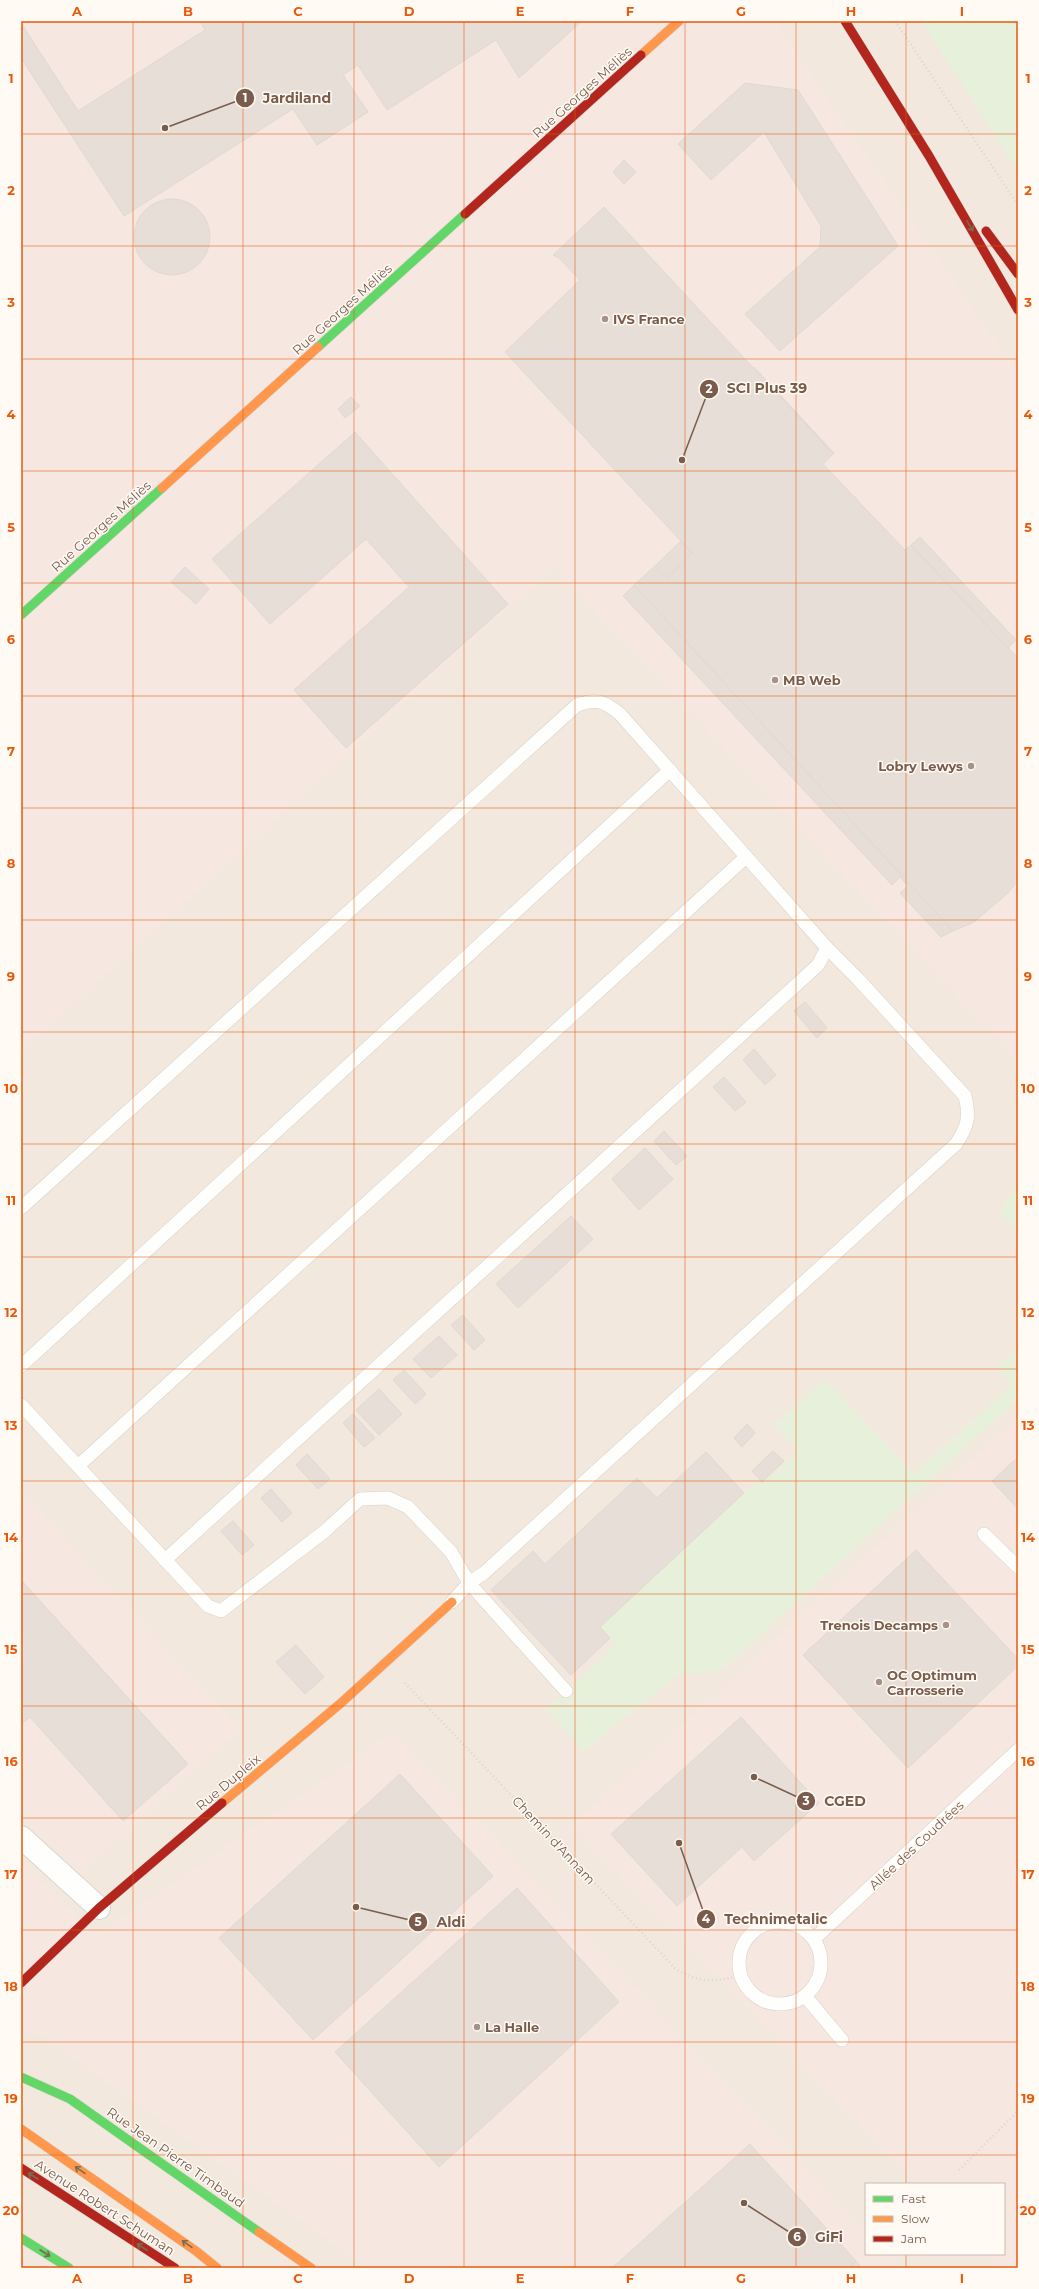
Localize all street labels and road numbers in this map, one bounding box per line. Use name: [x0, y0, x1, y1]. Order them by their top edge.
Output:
street label: Rue Georges Méliès: [529, 43, 635, 141]
street label: Rue Georges Méliès: [289, 260, 395, 358]
street label: Rue Georges Méliès: [48, 477, 154, 575]
street label: Rue Dupleix: [192, 1750, 264, 1814]
street label: Chemin d'Annam: [509, 1793, 599, 1887]
street label: Allée des Coudrées: [865, 1797, 967, 1893]
street label: Rue Jean Pierre Timbaud: [104, 2103, 248, 2211]
street label: Avenue Robert Schuman: [32, 2156, 178, 2258]

